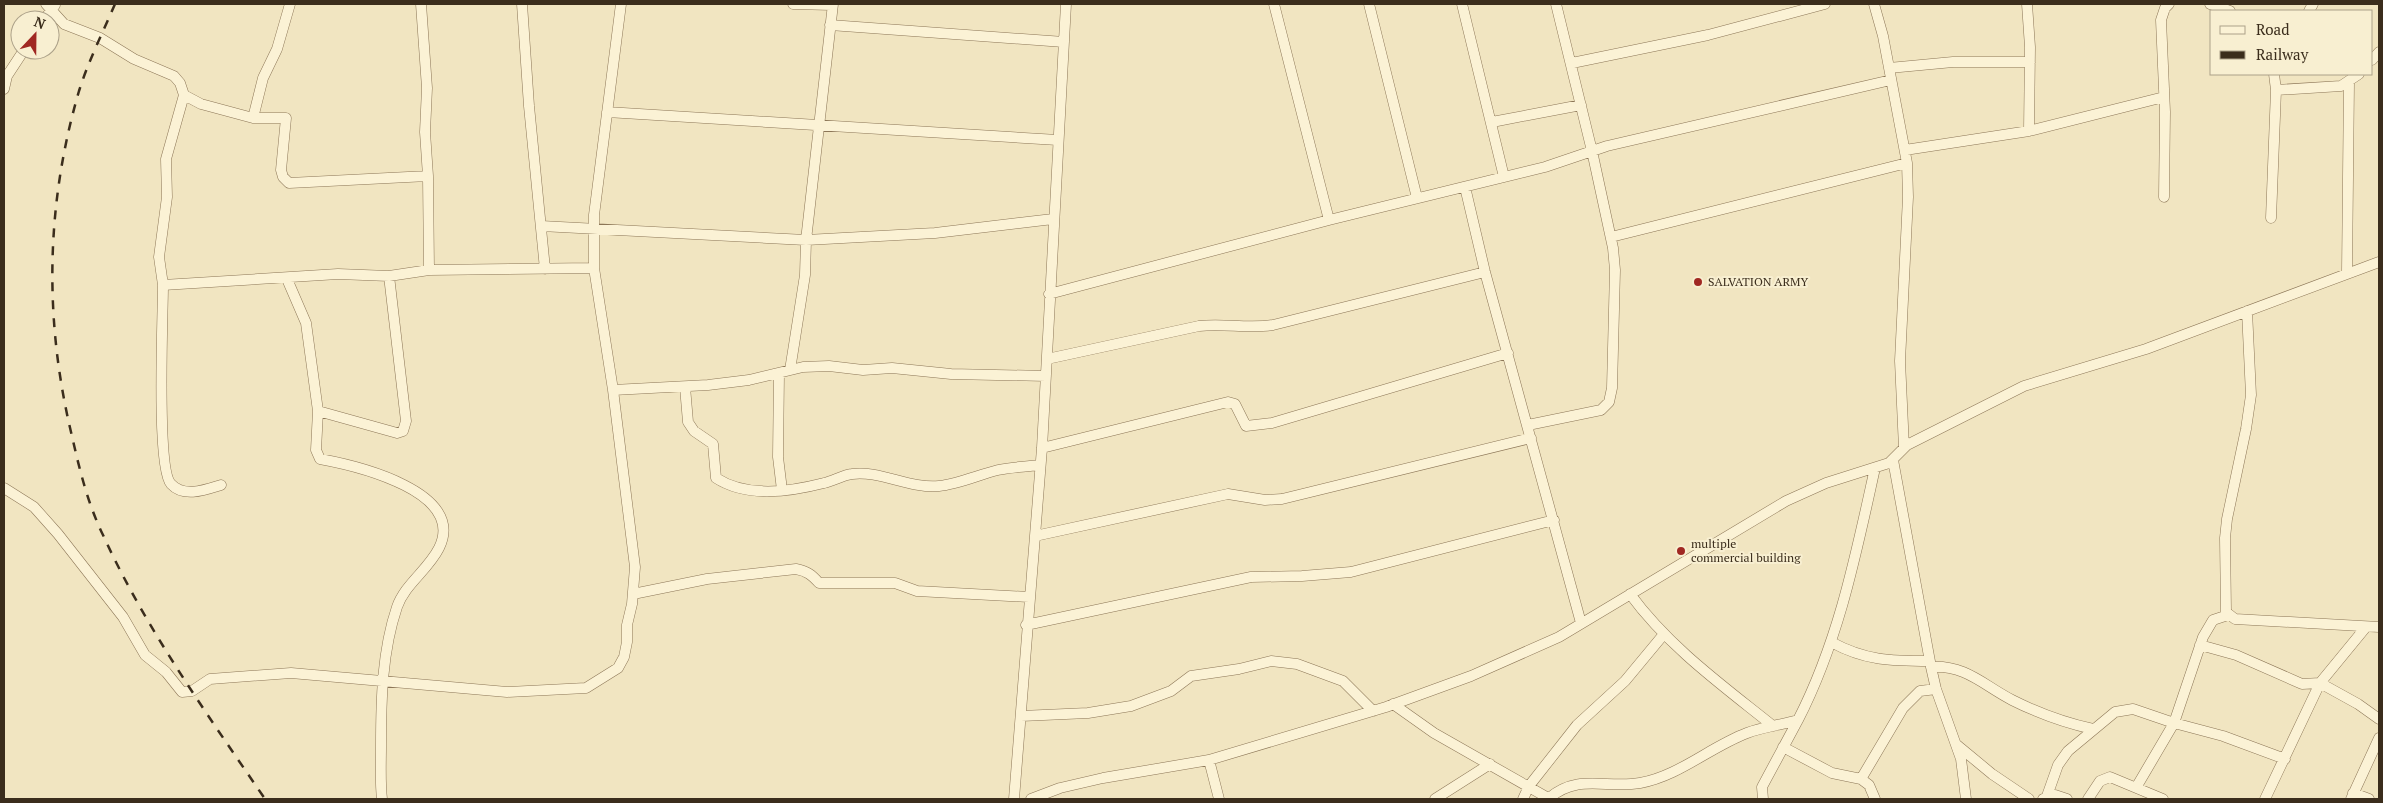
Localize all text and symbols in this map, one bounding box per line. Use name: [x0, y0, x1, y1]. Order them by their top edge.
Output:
north arrow: [10, 10, 60, 60]
legend: [2210, 10, 2373, 75]
text: N: [32, 12, 49, 33]
text: Road: [2256, 19, 2289, 39]
text: Railway: [2256, 44, 2309, 64]
place label: SALVATION ARMY: [1708, 274, 1808, 289]
marker: SALVATION ARMY: [1692, 276, 1704, 288]
place label: multiple commercial building: [1691, 536, 1801, 565]
marker: multiple commercial building: [1675, 545, 1687, 557]

